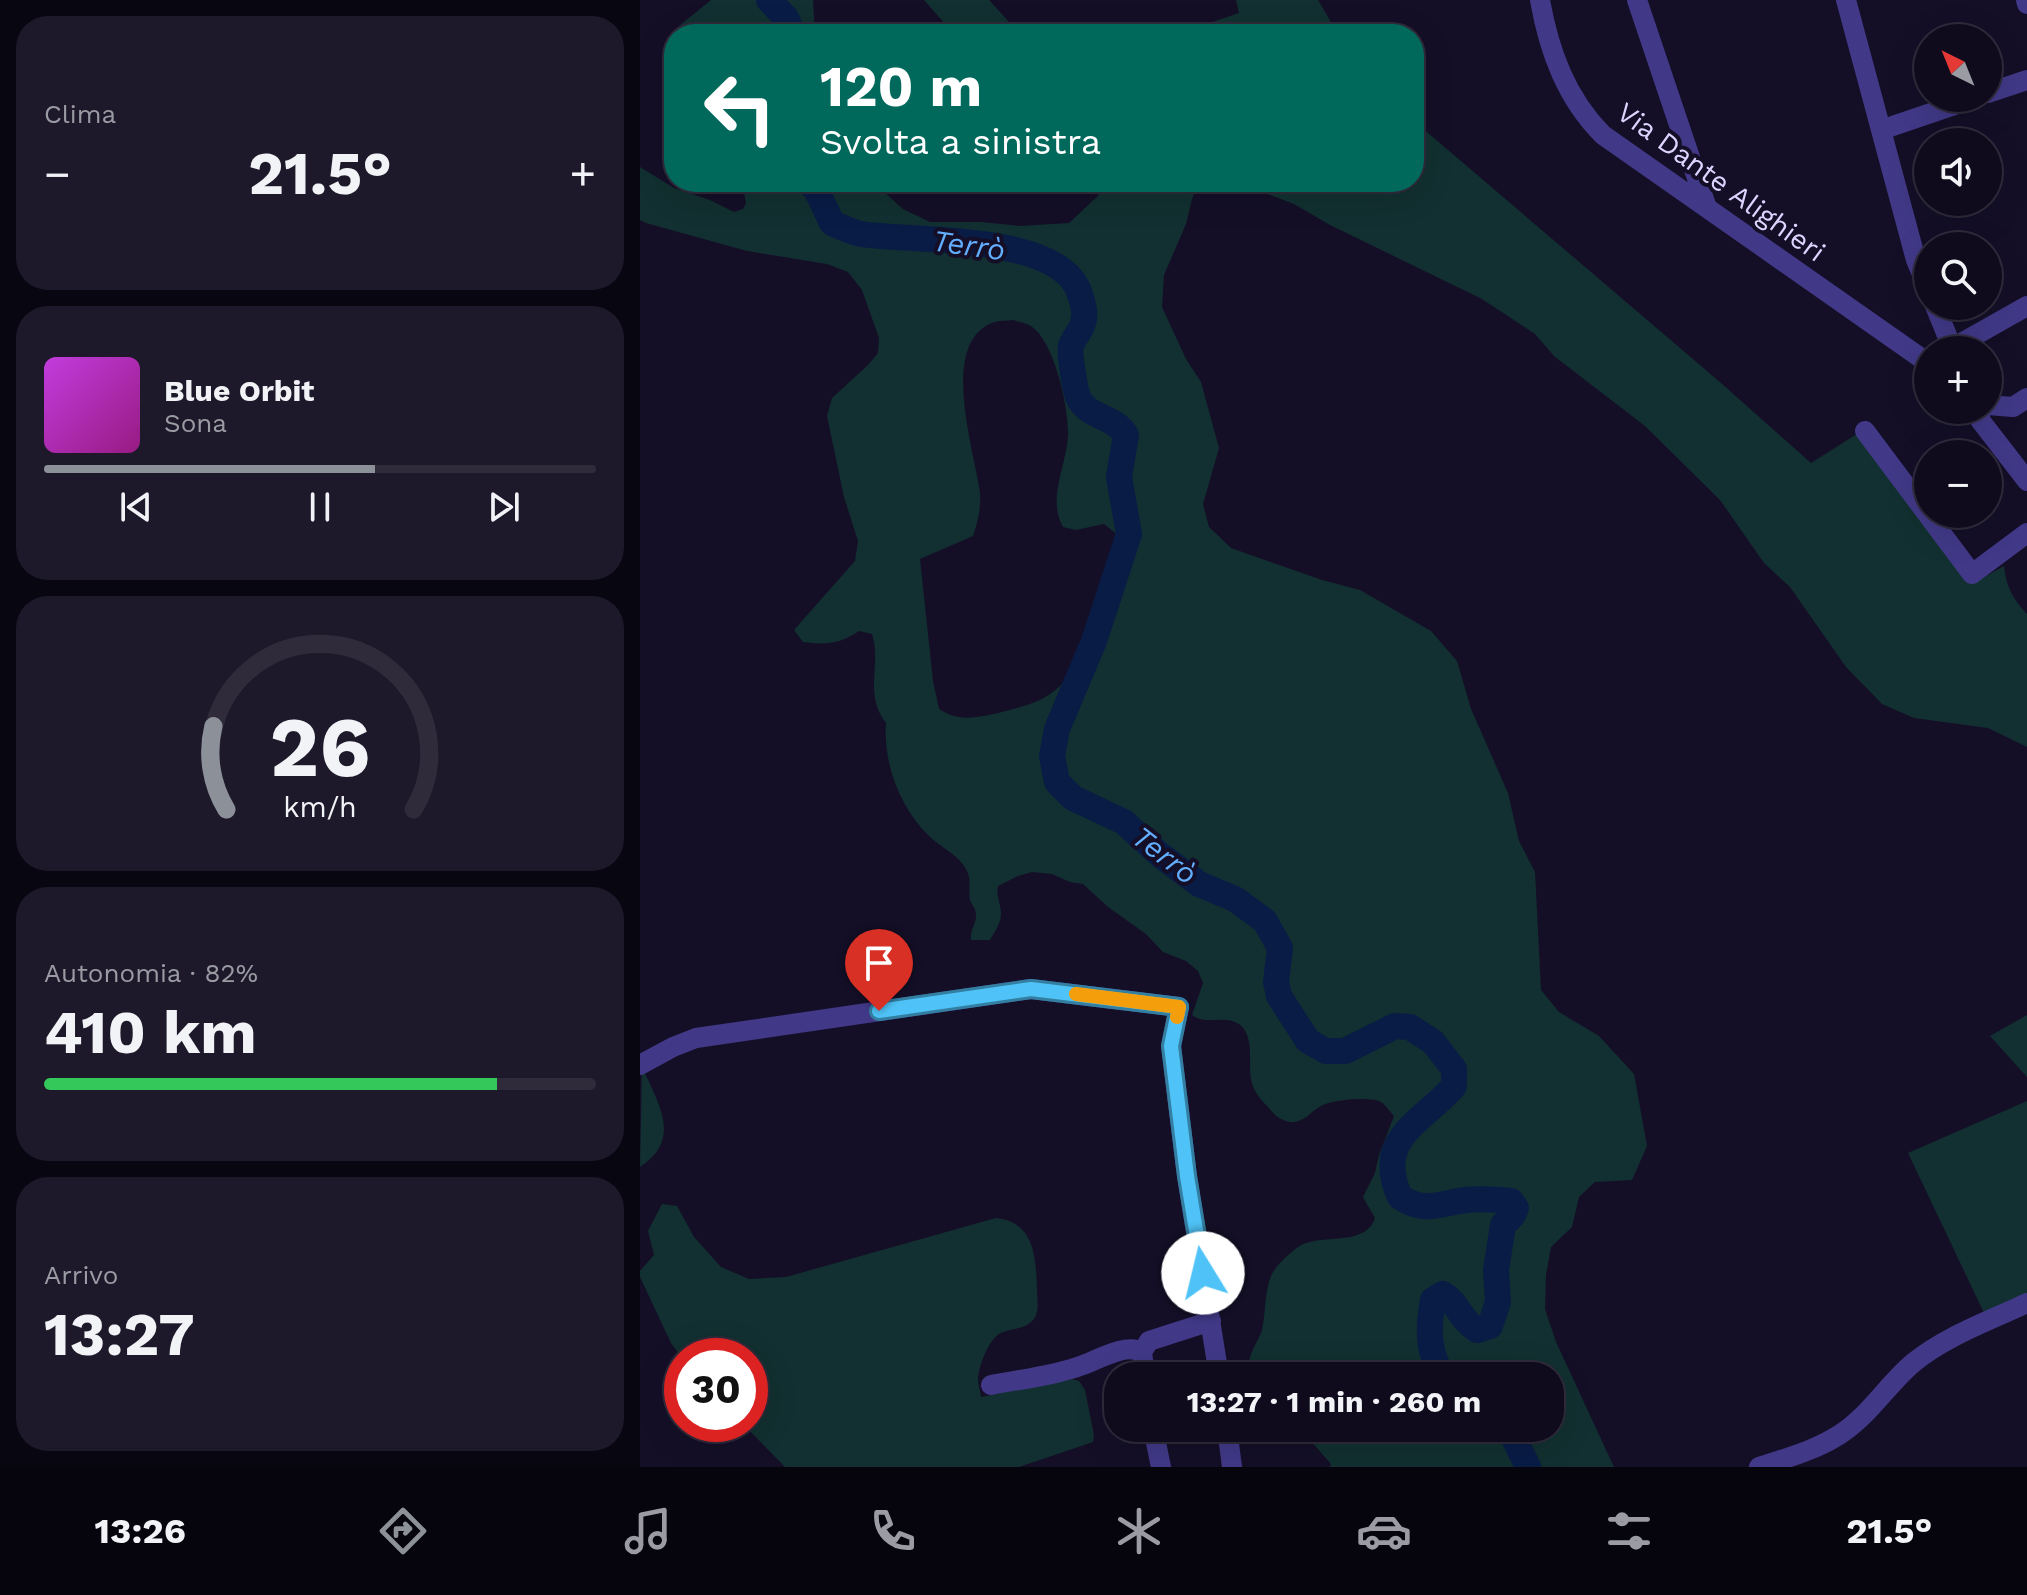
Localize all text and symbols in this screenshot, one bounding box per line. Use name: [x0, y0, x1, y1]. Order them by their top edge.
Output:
north arrow: [1914, 24, 2002, 112]
map controls: [1914, 24, 2002, 528]
text: 120 m: [820, 54, 982, 120]
icon: left: [688, 56, 792, 160]
street label: Via Dante Alighieri: [1611, 95, 1831, 269]
text: Clima: [44, 99, 116, 129]
text: Svolta a sinistra: [820, 121, 1101, 163]
button: sound: [1914, 128, 2002, 216]
text: 21.5°: [248, 138, 392, 209]
text: −: [44, 148, 71, 200]
text: +: [569, 148, 596, 200]
water label: Terrò: [930, 223, 1008, 267]
button: search: [1914, 232, 2002, 320]
button: +: [1914, 336, 2002, 424]
text: Blue Orbit: [164, 373, 314, 408]
text: Sona: [164, 408, 227, 438]
button: −: [1914, 440, 2002, 528]
icon: previous: [114, 485, 158, 529]
icon: pause: [298, 485, 342, 529]
icon: next: [482, 485, 526, 529]
text: 26: [270, 698, 370, 795]
text: km/h: [283, 790, 357, 824]
water label: Terrò: [1126, 819, 1204, 891]
pin: [845, 929, 913, 1011]
icon: arrive: [857, 941, 901, 985]
text: Autonomia · 82%: [44, 958, 258, 988]
text: 410 km: [44, 997, 257, 1068]
position arrow: [1161, 1231, 1245, 1315]
text: Arrivo: [44, 1260, 118, 1290]
text: 13:27: [44, 1299, 195, 1370]
speed limit sign: 30: [664, 1338, 768, 1442]
text: 13:27 · 1 min · 260 m: [1187, 1384, 1481, 1419]
icon: directions: [375, 1503, 431, 1559]
icon: music: [620, 1503, 676, 1559]
icon: phone: [865, 1503, 921, 1559]
icon: climate: [1111, 1503, 1167, 1559]
icon: car: [1356, 1503, 1412, 1559]
icon: filters: [1601, 1503, 1657, 1559]
text: 13:26: [95, 1510, 186, 1552]
text: 21.5°: [1846, 1510, 1932, 1552]

